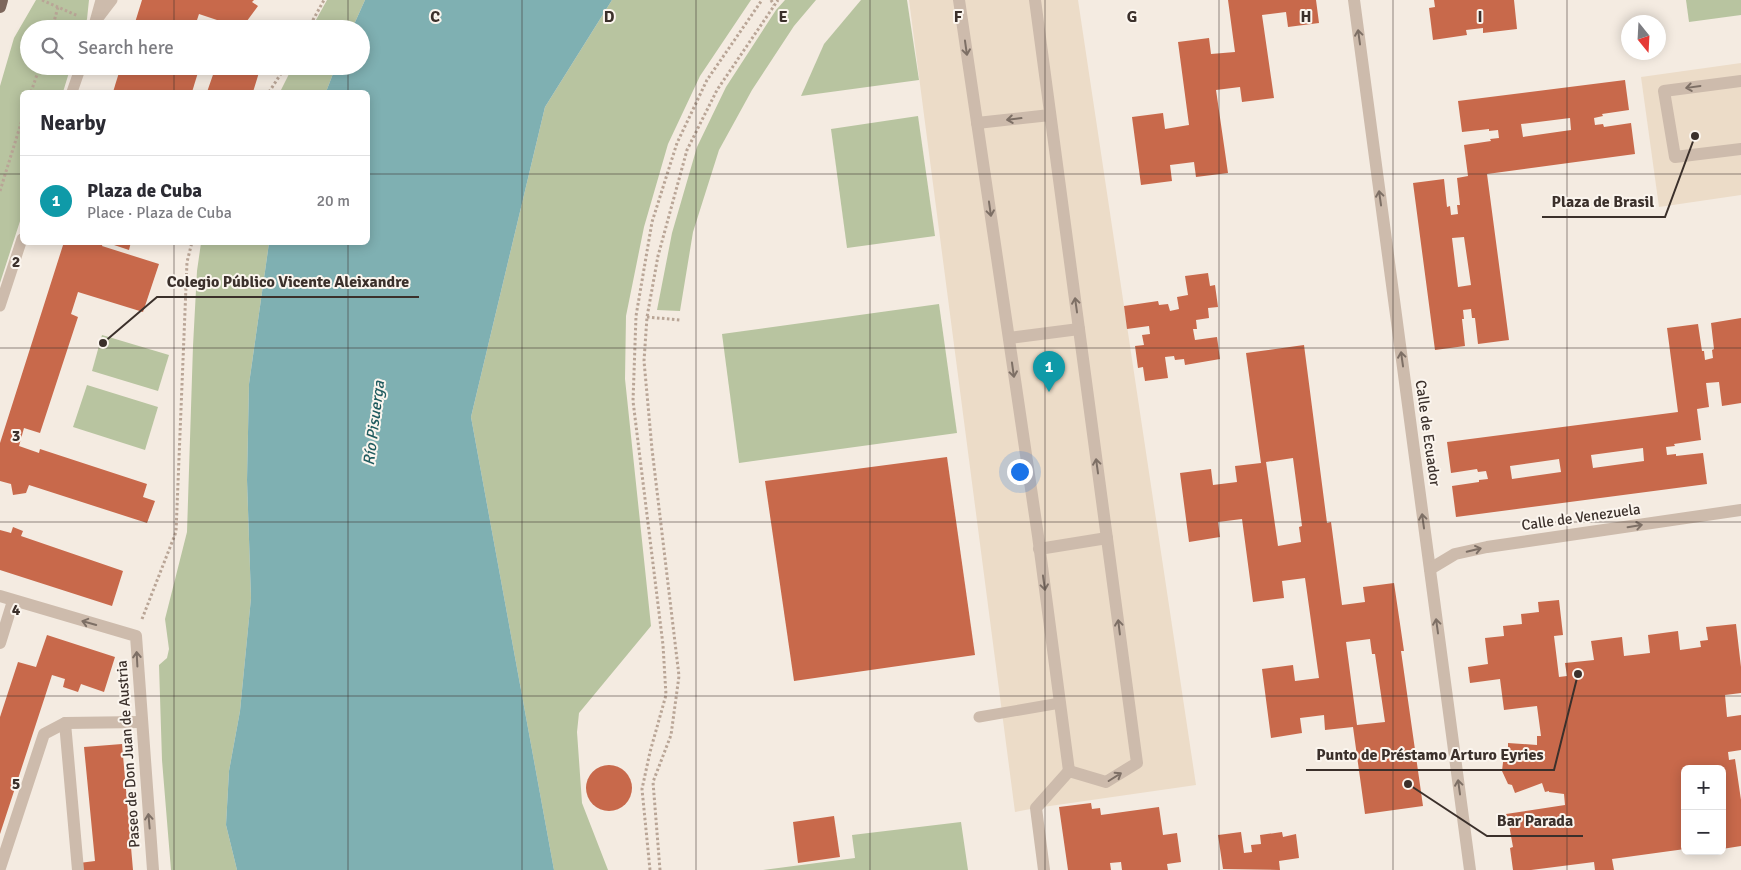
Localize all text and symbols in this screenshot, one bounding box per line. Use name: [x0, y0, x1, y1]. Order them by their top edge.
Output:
text: C: [430, 7, 440, 27]
text: D: [604, 7, 615, 27]
text: E: [778, 7, 788, 27]
text: F: [954, 7, 963, 27]
text: G: [1127, 7, 1137, 27]
text: H: [1301, 7, 1311, 27]
text: I: [1477, 7, 1483, 27]
north arrow: [1621, 15, 1666, 60]
search box: [20, 20, 370, 75]
one-way arrow: [1353, 30, 1363, 46]
icon: search: [38, 34, 66, 62]
text: Search here: [78, 36, 174, 60]
one-way arrow: [961, 40, 971, 56]
one-way arrow: [1685, 82, 1701, 92]
text: Nearby: [40, 110, 106, 136]
one-way arrow: [1006, 114, 1022, 124]
text: Plaza de Cuba: [87, 179, 202, 203]
callout: Plaza de Brasil: [1542, 186, 1665, 217]
text: 1: [52, 191, 60, 211]
text: 20 m: [316, 191, 350, 211]
one-way arrow: [1375, 191, 1385, 207]
text: Plaza de Brasil: [1552, 192, 1654, 212]
one-way arrow: [985, 201, 995, 217]
text: Place · Plaza de Cuba: [87, 203, 232, 223]
text: 2: [12, 252, 20, 272]
callout: Colegio Público Vicente Aleixandre: [157, 266, 419, 297]
text: Colegio Público Vicente Aleixandre: [167, 272, 409, 292]
one-way arrow: [1071, 298, 1081, 314]
pin: 1: [1033, 351, 1065, 392]
one-way arrow: [1397, 352, 1407, 368]
one-way arrow: [1009, 361, 1019, 377]
water label: Río Pisuerga: [359, 379, 389, 467]
street label: Calle de Ecuador: [1412, 379, 1444, 488]
text: 3: [12, 426, 20, 446]
your location: [1007, 459, 1033, 485]
one-way arrow: [1092, 459, 1102, 475]
street label: Calle de Venezuela: [1520, 500, 1642, 534]
one-way arrow: [1418, 513, 1428, 529]
one-way arrow: [1627, 521, 1643, 531]
one-way arrow: [1466, 545, 1482, 554]
one-way arrow: [1039, 574, 1049, 590]
text: 4: [12, 600, 21, 620]
one-way arrow: [82, 617, 98, 627]
one-way arrow: [1432, 618, 1442, 634]
one-way arrow: [1114, 620, 1124, 636]
one-way arrow: [133, 652, 142, 668]
street label: Paseo de Don Juan de Austria: [112, 660, 144, 848]
callout: Punto de Préstamo Arturo Eyries: [1306, 739, 1554, 770]
text: Punto de Préstamo Arturo Eyries: [1316, 745, 1544, 765]
map controls: [1681, 765, 1726, 855]
button: +: [1681, 765, 1726, 810]
one-way arrow: [1108, 771, 1122, 782]
text: 5: [12, 774, 20, 794]
one-way arrow: [1454, 779, 1464, 795]
callout: Bar Parada: [1487, 805, 1583, 836]
button: −: [1681, 810, 1726, 855]
text: Bar Parada: [1497, 811, 1573, 831]
one-way arrow: [144, 814, 154, 830]

